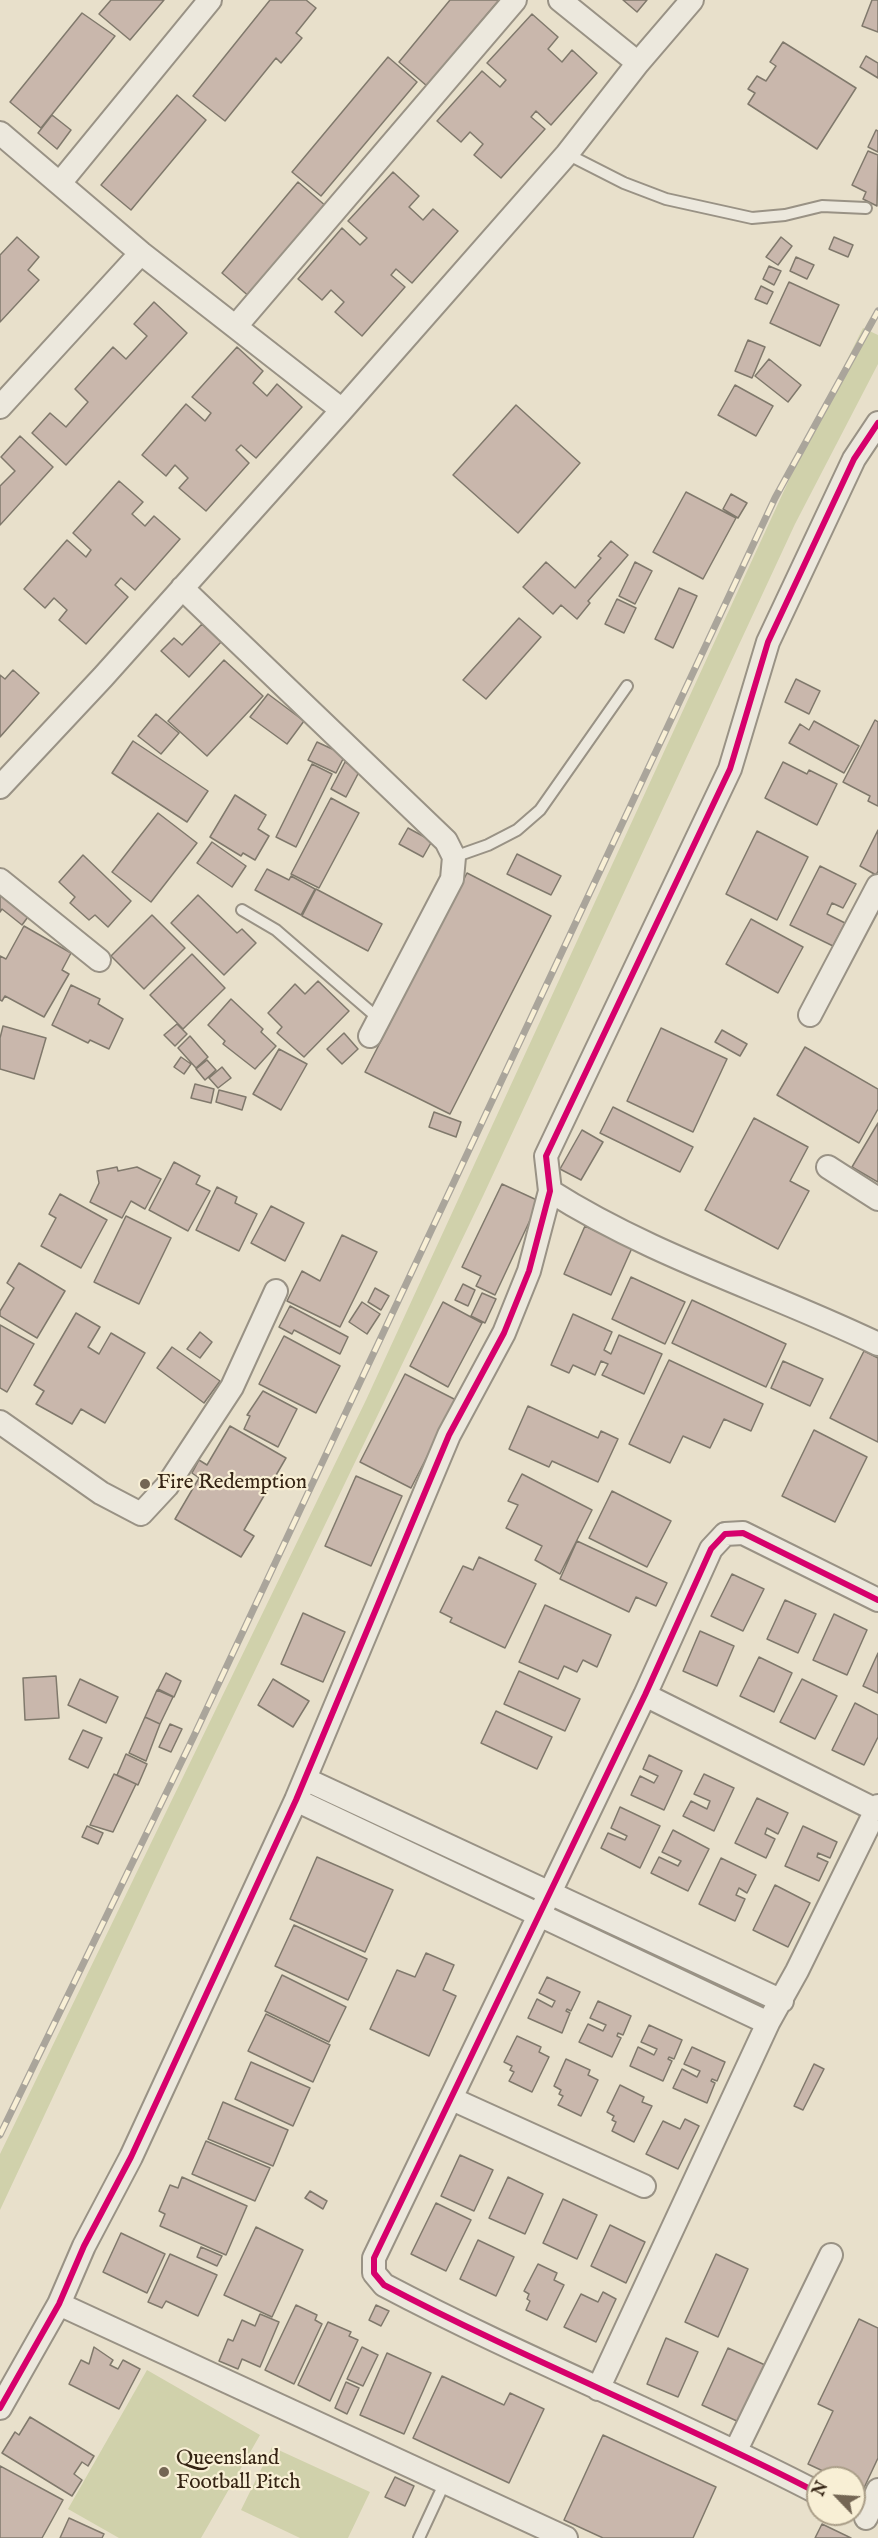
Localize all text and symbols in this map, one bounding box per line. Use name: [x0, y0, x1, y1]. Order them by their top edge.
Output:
place label: Fire Redemption: [157, 1471, 307, 1497]
marker: Fire Redemption: [138, 1477, 152, 1491]
place label: Queensland Football Pitch: [176, 2447, 300, 2497]
marker: Queensland Football Pitch: [157, 2465, 171, 2479]
north arrow: [806, 2466, 866, 2526]
text: N: [810, 2479, 833, 2500]

